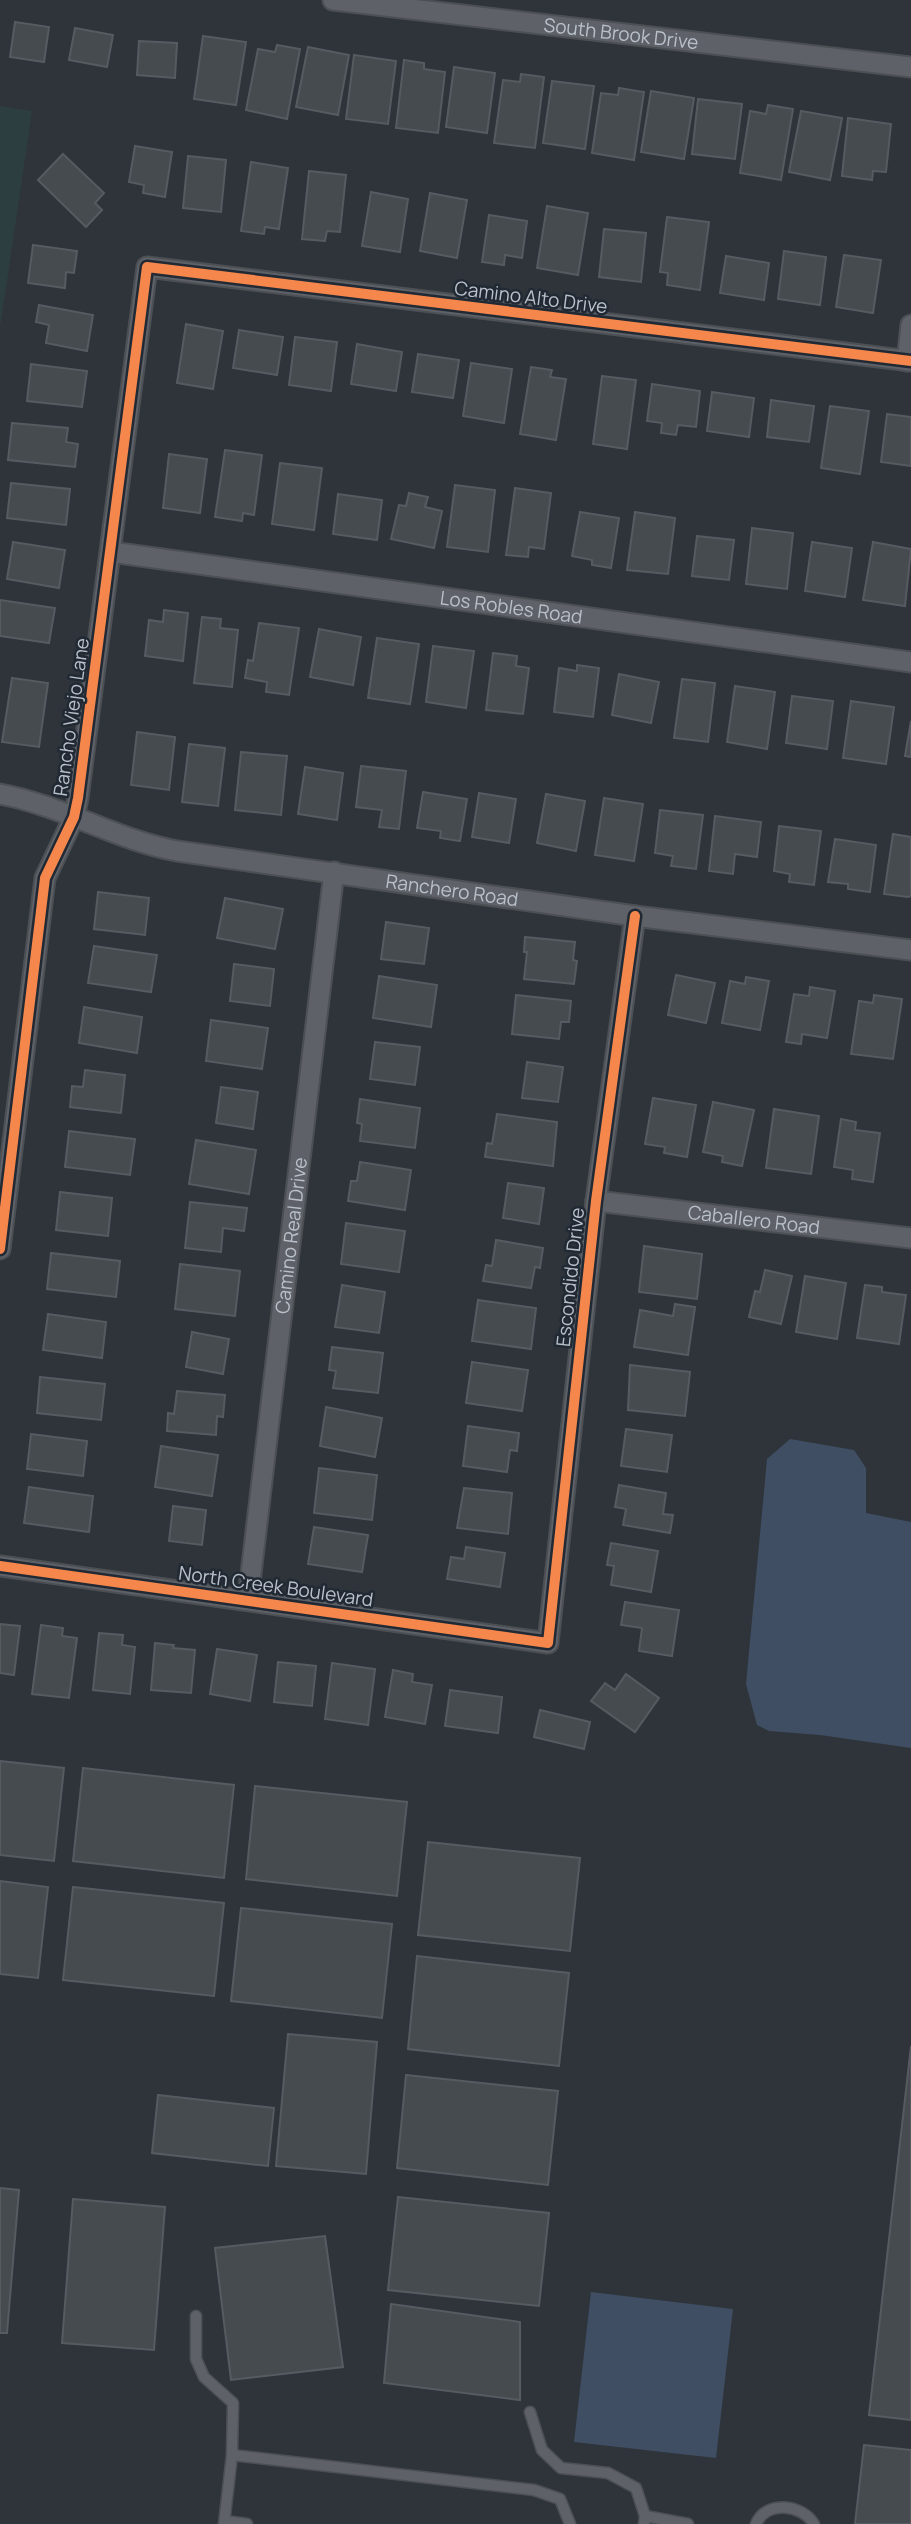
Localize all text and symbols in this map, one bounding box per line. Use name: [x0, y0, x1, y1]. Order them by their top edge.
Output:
street label: South Brook Drive: [542, 12, 700, 55]
street label: Camino Alto Drive: [453, 275, 609, 319]
street label: Los Robles Road: [438, 584, 584, 630]
street label: Rancho Viejo Lane: [47, 636, 95, 798]
street label: Ranchero Road: [384, 868, 520, 912]
street label: Camino Real Drive: [269, 1156, 313, 1315]
street label: Caballero Road: [686, 1199, 821, 1240]
street label: Escondido Drive: [550, 1206, 590, 1348]
street label: North Creek Boulevard: [177, 1559, 375, 1613]

